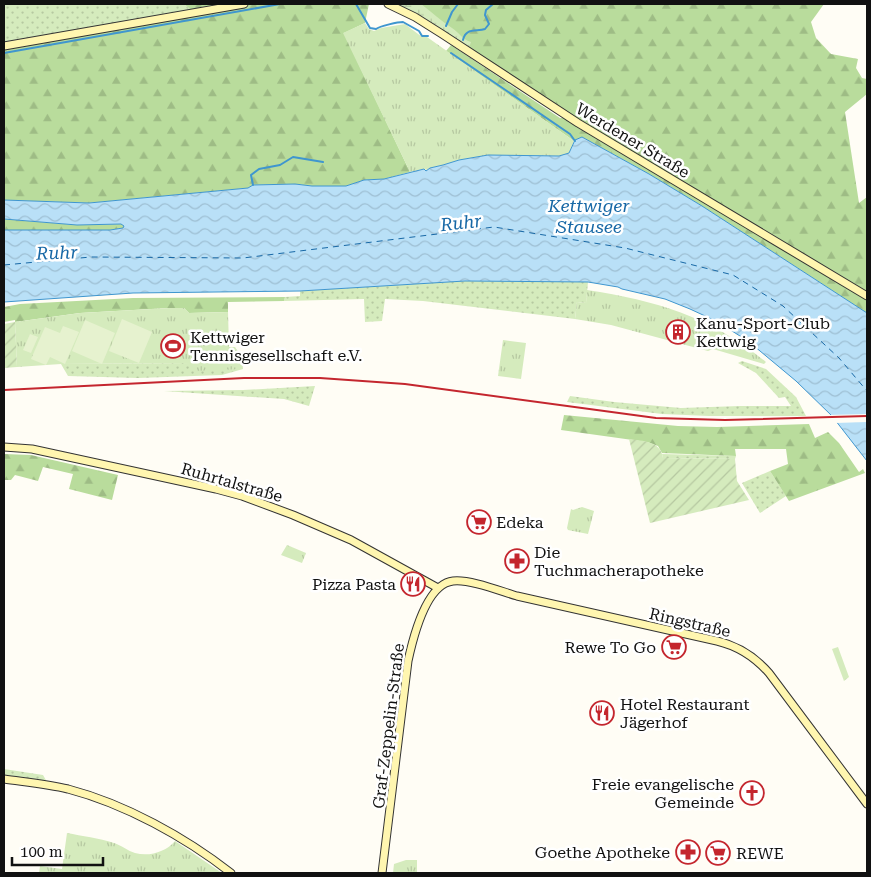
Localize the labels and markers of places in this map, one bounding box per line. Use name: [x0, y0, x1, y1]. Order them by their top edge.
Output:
place label: Kanu-Sport-Club Kettwig: [696, 314, 830, 351]
building icon: Kanu-Sport-Club Kettwig: [665, 319, 691, 345]
place label: Kettwiger Tennisgesellschaft e.V.: [190, 328, 362, 365]
sports icon: Kettwiger Tennisgesellschaft e.V.: [160, 333, 186, 359]
supermarket icon: Edeka: [466, 509, 492, 535]
place label: Edeka: [496, 513, 544, 532]
place label: Die Tuchmacherapotheke: [534, 543, 704, 580]
pharmacy icon: Die Tuchmacherapotheke: [504, 548, 530, 574]
restaurant icon: Pizza Pasta: [400, 571, 426, 597]
place label: Pizza Pasta: [312, 575, 396, 594]
supermarket icon: Rewe To Go: [661, 634, 687, 660]
place label: Rewe To Go: [565, 638, 656, 657]
place label: Hotel Restaurant Jägerhof: [620, 695, 750, 732]
restaurant icon: Hotel Restaurant Jägerhof: [589, 700, 615, 726]
place label: Freie evangelische Gemeinde: [592, 775, 734, 812]
church icon: Freie evangelische Gemeinde: [739, 780, 765, 806]
pharmacy icon: Goethe Apotheke: [675, 839, 701, 865]
supermarket icon: REWE: [705, 840, 731, 866]
place label: Goethe Apotheke: [535, 843, 670, 862]
place label: REWE: [736, 844, 784, 863]

